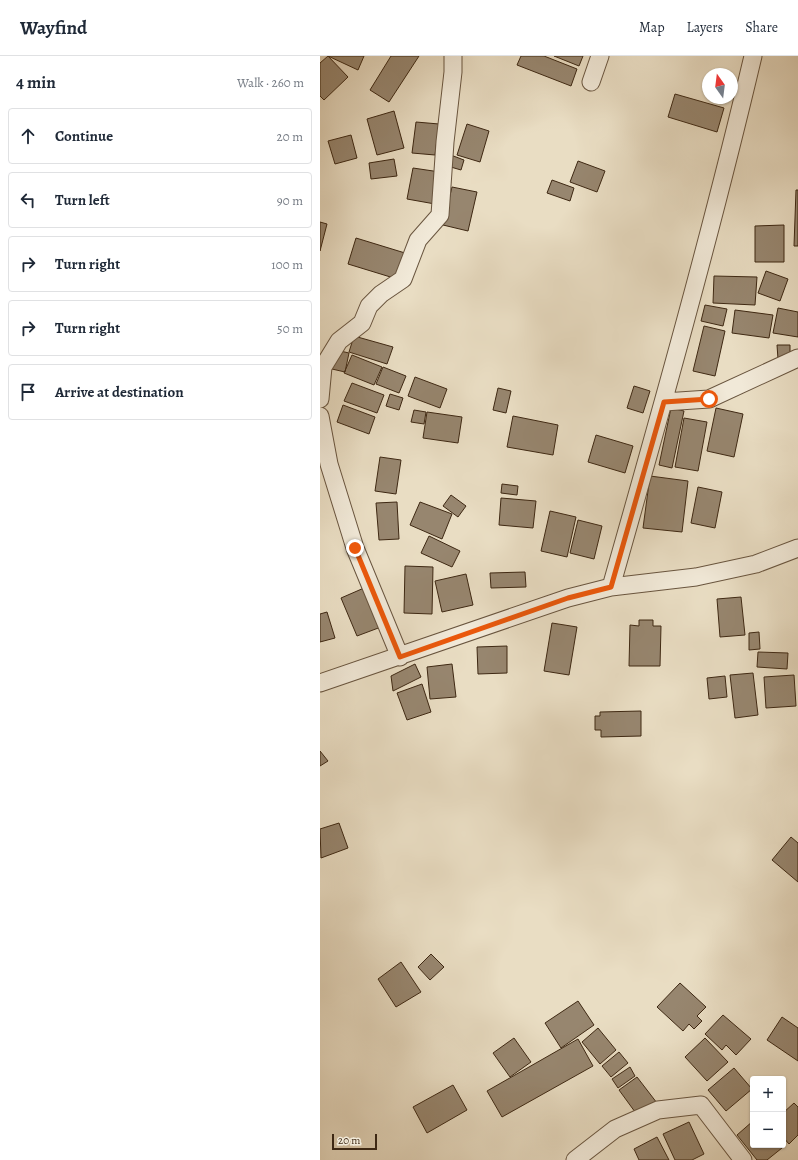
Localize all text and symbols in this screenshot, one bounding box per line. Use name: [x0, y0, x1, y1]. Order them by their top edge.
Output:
text: Wayfind: [20, 15, 87, 41]
text: Map: [639, 18, 665, 37]
text: Layers: [687, 18, 723, 37]
text: Share: [745, 18, 778, 37]
north arrow: [702, 68, 738, 104]
text: 4 min: [16, 71, 56, 94]
text: Walk · 260 m: [237, 74, 304, 91]
icon: ahead: [17, 125, 39, 147]
text: Continue: [55, 126, 113, 146]
text: 20 m: [277, 128, 303, 145]
icon: left: [17, 189, 39, 211]
text: Turn left: [55, 190, 110, 210]
text: 90 m: [277, 192, 303, 209]
icon: right: [17, 253, 39, 275]
text: Turn right: [55, 254, 120, 274]
text: 100 m: [271, 256, 303, 273]
icon: right: [17, 317, 39, 339]
text: Turn right: [55, 318, 120, 338]
text: 50 m: [277, 320, 303, 337]
icon: arrive: [17, 381, 39, 403]
text: Arrive at destination: [55, 382, 184, 402]
route start: [700, 390, 718, 408]
route end: [346, 539, 364, 557]
map controls: [750, 1076, 786, 1148]
button: +: [750, 1076, 786, 1112]
button: −: [750, 1112, 786, 1148]
scale bar: [332, 1132, 377, 1151]
text: 20 m: [338, 1133, 360, 1148]

